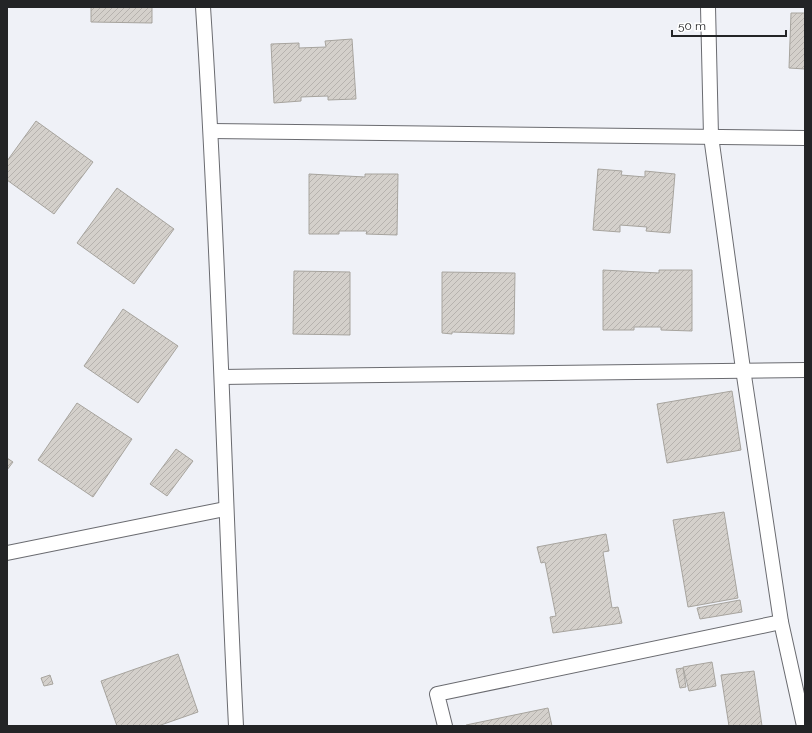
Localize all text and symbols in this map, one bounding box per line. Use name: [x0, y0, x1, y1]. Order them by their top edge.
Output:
scale bar: [672, 12, 786, 38]
text: 50 m: [678, 19, 706, 33]

